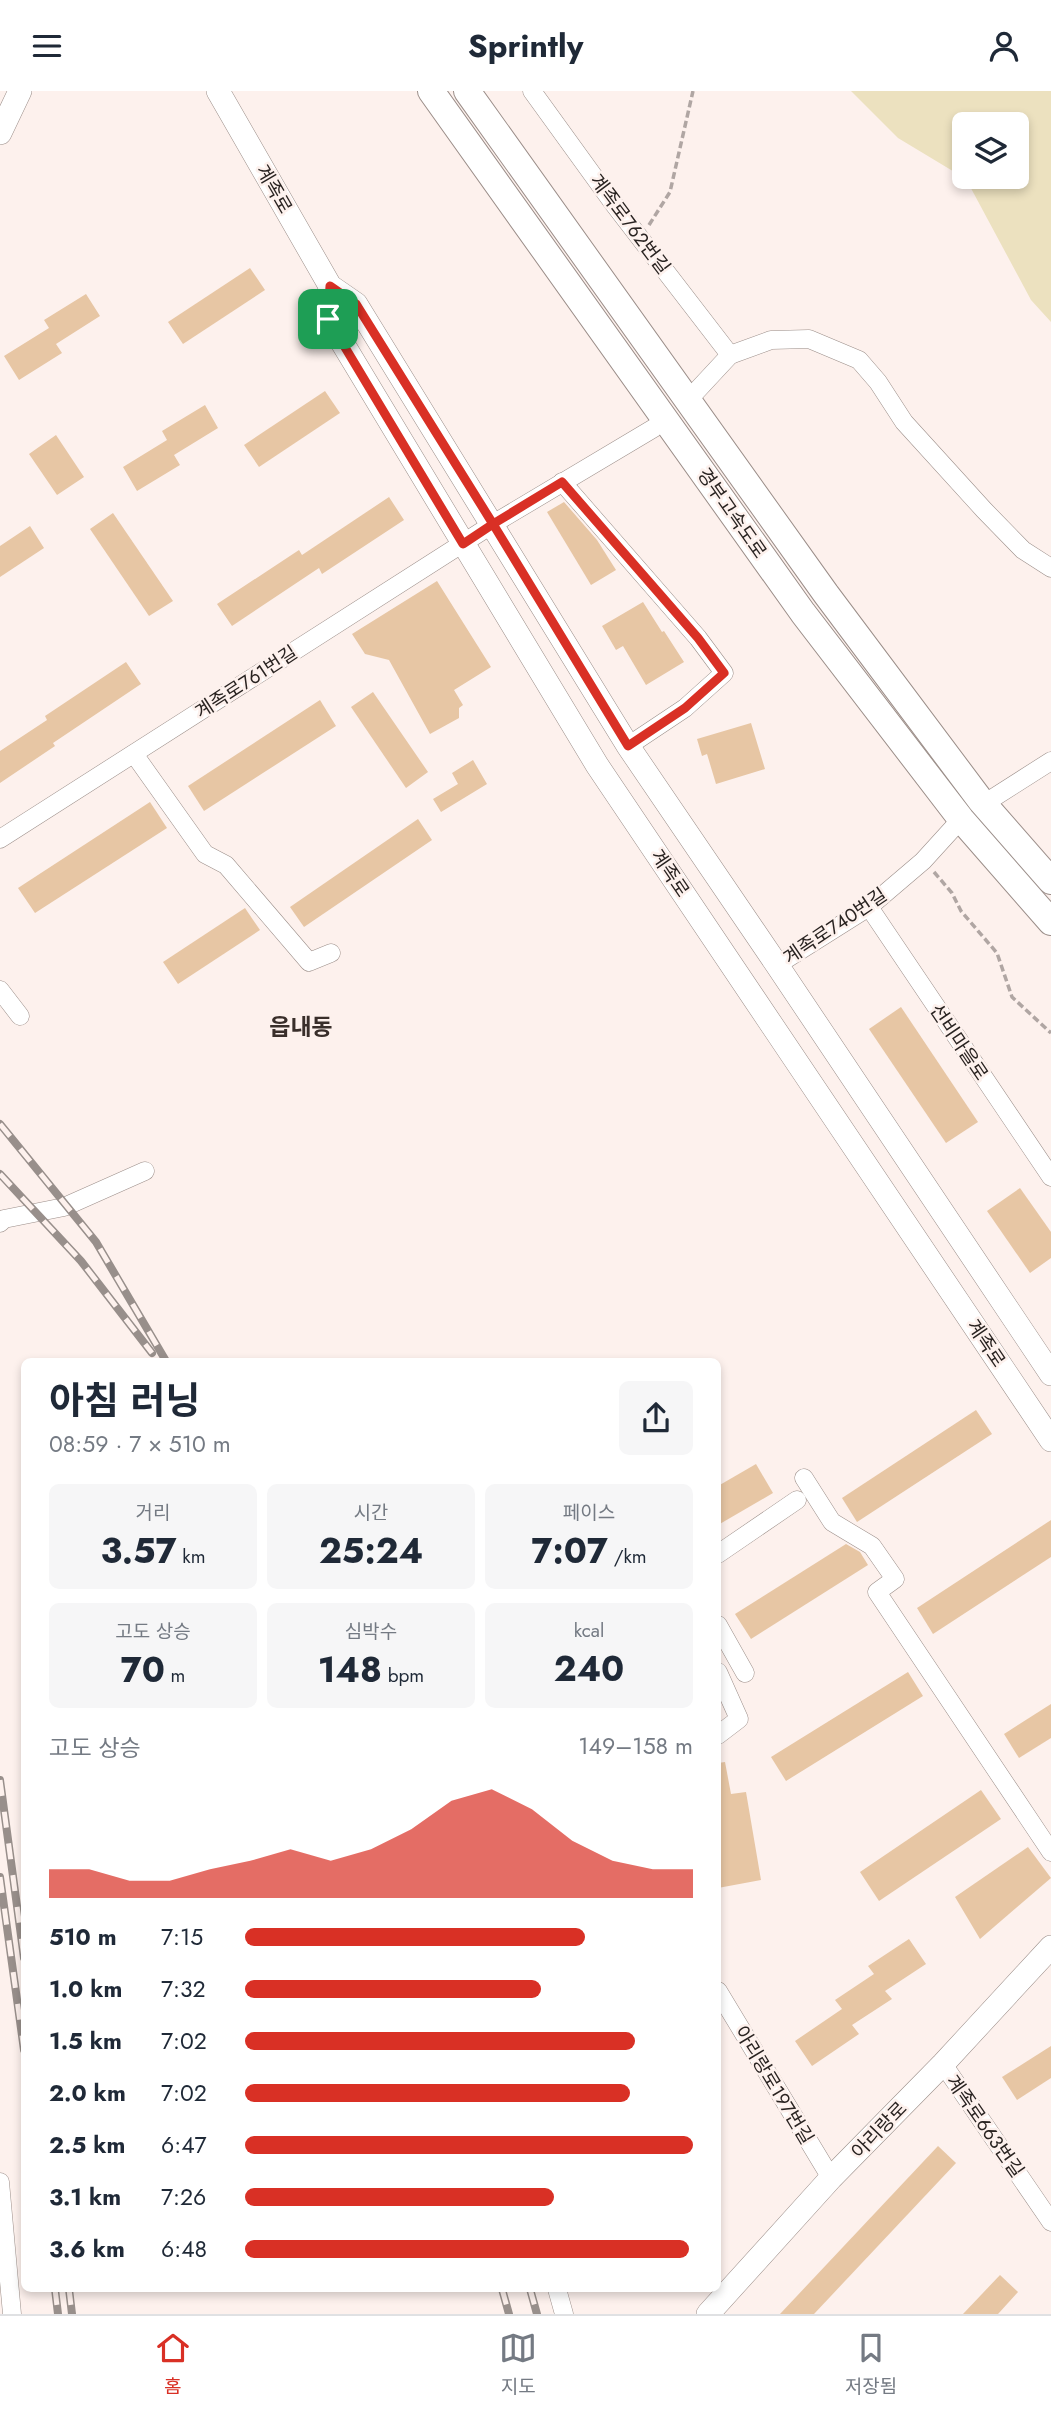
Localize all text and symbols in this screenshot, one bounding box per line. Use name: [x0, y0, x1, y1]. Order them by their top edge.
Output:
text: Sprintly: [468, 23, 583, 69]
icon: menu: [28, 27, 66, 65]
icon: person: [985, 27, 1023, 65]
map controls: [952, 112, 1029, 189]
button: layers: [952, 112, 1029, 189]
street label: 계족로: [249, 160, 299, 218]
street label: 계족로762번길: [583, 168, 677, 280]
pin: [298, 289, 358, 349]
icon: arrive: [309, 300, 347, 338]
street label: 경부고속도로: [691, 462, 773, 564]
street label: 계족로761번길: [190, 639, 302, 725]
street label: 계족로: [644, 844, 696, 902]
street label: 계족로740번길: [778, 881, 892, 971]
street label: 선비마을로: [923, 998, 995, 1086]
district label: 읍내동: [269, 1010, 333, 1044]
street label: 계족로: [960, 1314, 1012, 1372]
text: 아침 러닝: [49, 1373, 200, 1428]
button: share: [619, 1381, 693, 1455]
text: 08:59 · 7 × 510 m: [49, 1427, 231, 1461]
text: 거리: [136, 1499, 170, 1526]
text: 시간: [354, 1499, 388, 1526]
text: 페이스: [563, 1499, 615, 1526]
text: 3.57: [100, 1526, 177, 1576]
text: 25:24: [319, 1526, 423, 1576]
text: 7:07: [531, 1526, 608, 1576]
text: km: [177, 1543, 206, 1570]
text: /km: [608, 1543, 647, 1570]
text: kcal: [574, 1617, 604, 1644]
text: 고도 상승: [115, 1618, 191, 1645]
text: 심박수: [345, 1618, 397, 1645]
text: 240: [554, 1644, 624, 1694]
text: 70: [121, 1645, 165, 1695]
text: 148: [318, 1645, 382, 1695]
text: m: [165, 1662, 185, 1689]
text: bpm: [382, 1662, 424, 1689]
text: 149–158 m: [578, 1729, 693, 1763]
text: 고도 상승: [49, 1731, 141, 1765]
text: 510 m: [49, 1920, 117, 1954]
text: 7:15: [161, 1920, 203, 1954]
text: 1.0 km: [49, 1972, 122, 2006]
text: 7:32: [161, 1972, 206, 2006]
street label: 아리랑로197번길: [728, 2021, 820, 2149]
text: 1.5 km: [49, 2024, 122, 2058]
text: 7:02: [161, 2024, 207, 2058]
street label: 계족로663번길: [940, 2069, 1030, 2183]
text: 2.0 km: [49, 2076, 126, 2110]
text: 7:02: [161, 2076, 207, 2110]
street label: 아리랑로: [845, 2095, 913, 2165]
text: 2.5 km: [49, 2128, 125, 2162]
text: 6:47: [161, 2128, 207, 2162]
text: 3.1 km: [49, 2180, 121, 2214]
text: 7:26: [161, 2180, 206, 2214]
text: 3.6 km: [49, 2232, 125, 2266]
text: 6:48: [161, 2232, 207, 2266]
tab: 홈: [154, 2329, 192, 2400]
tab: 지도: [499, 2329, 537, 2400]
tab: 저장됨: [845, 2329, 897, 2400]

